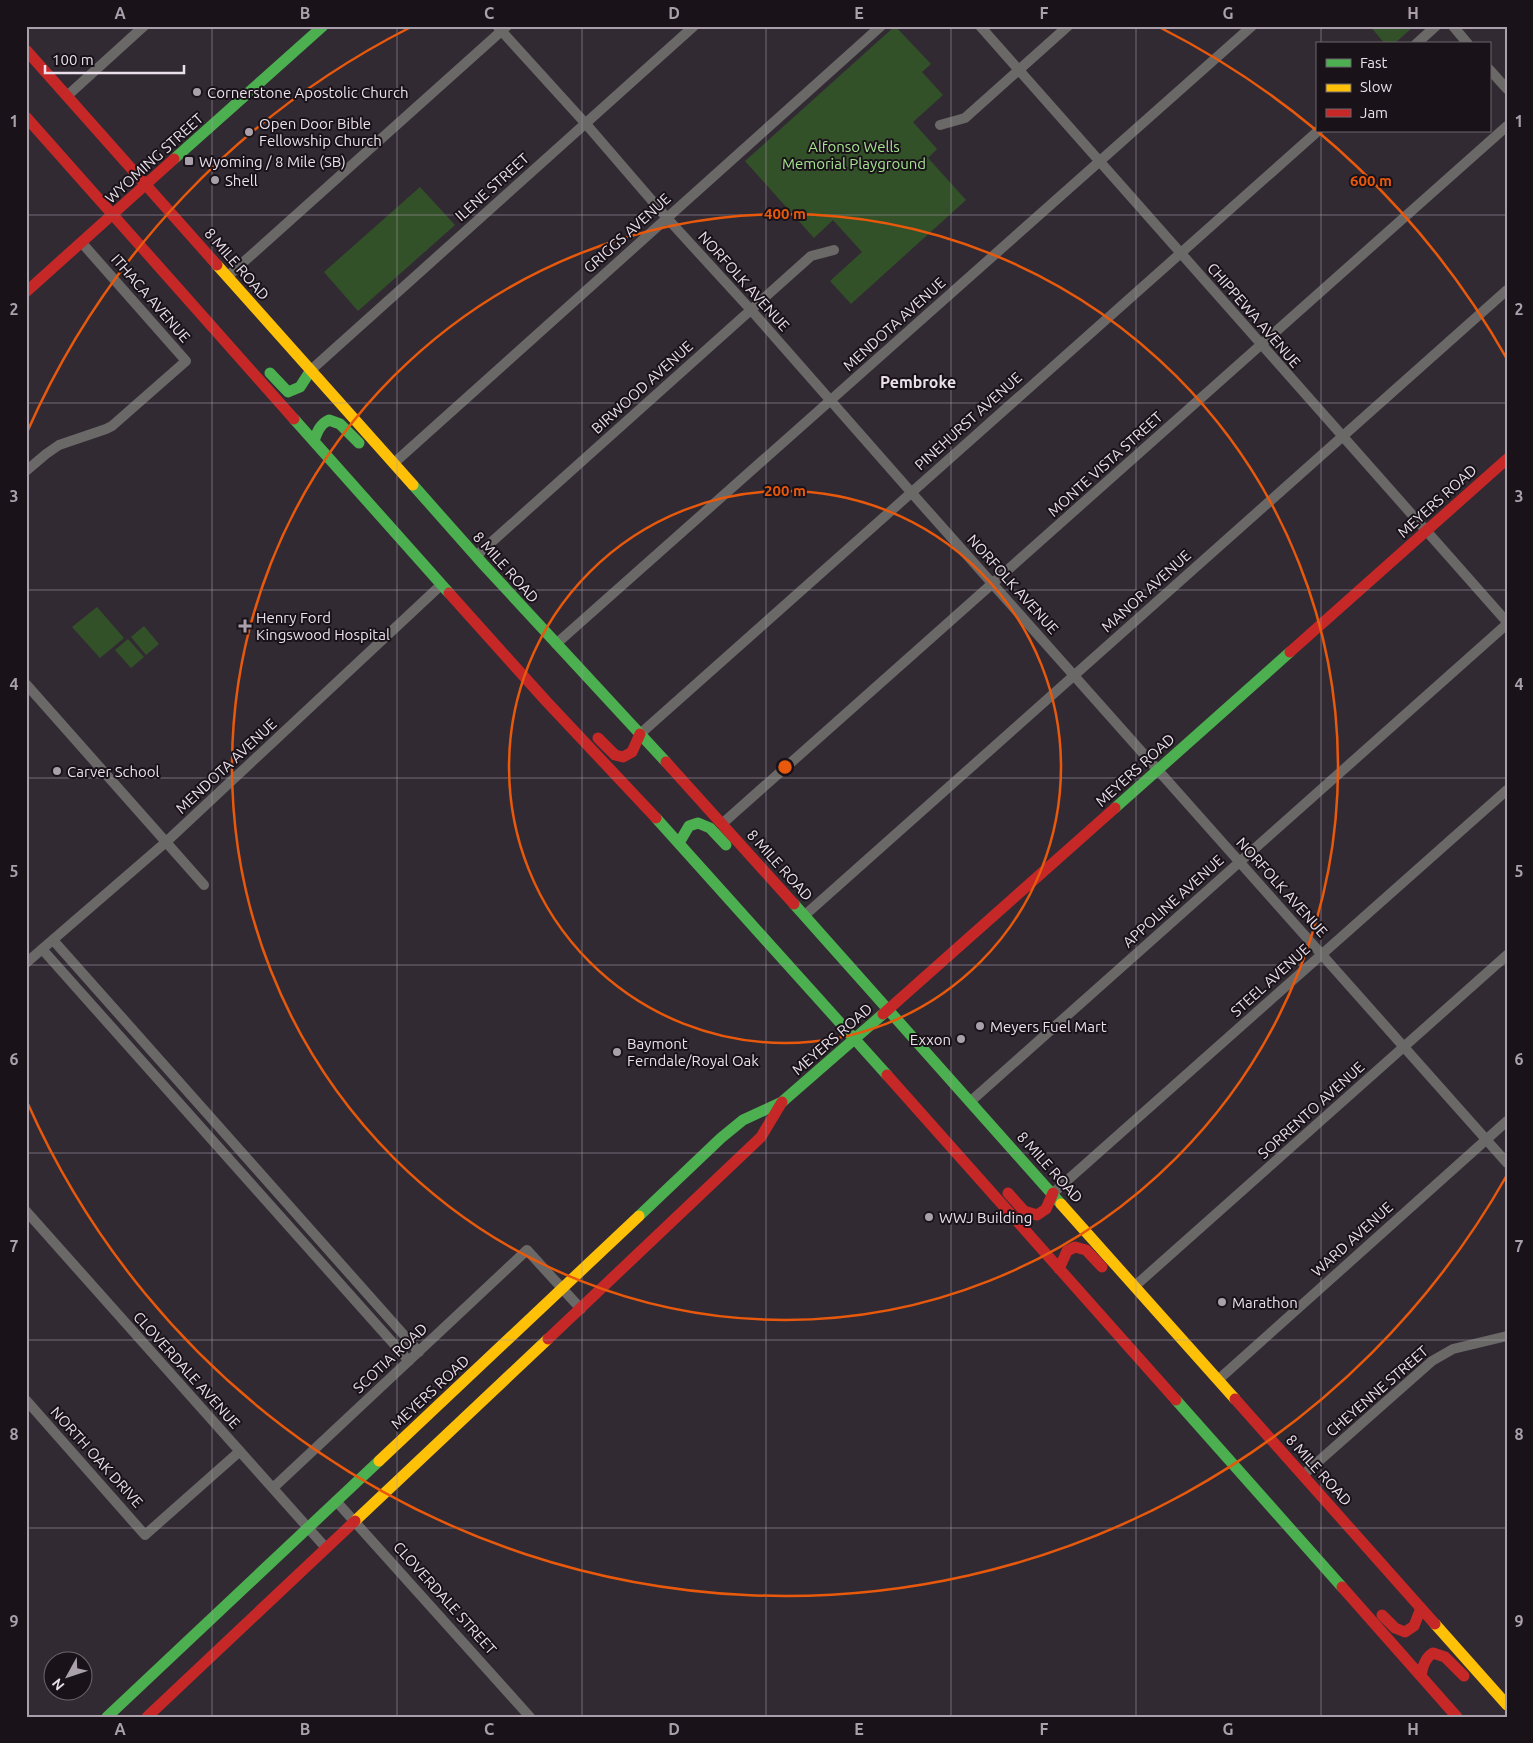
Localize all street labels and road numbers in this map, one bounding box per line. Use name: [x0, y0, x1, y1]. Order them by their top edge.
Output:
street label: WYOMING STREET: [102, 109, 207, 206]
street label: ILENE STREET: [452, 149, 533, 224]
street label: GRIGGS AVENUE: [580, 190, 674, 276]
street label: 8 MILE ROAD: [201, 225, 273, 303]
street label: NORFOLK AVENUE: [695, 228, 793, 334]
street label: ITHACA AVENUE: [108, 250, 194, 346]
street label: CHIPPEWA AVENUE: [1204, 259, 1304, 371]
street label: MENDOTA AVENUE: [840, 274, 948, 374]
street label: BIRWOOD AVENUE: [588, 337, 696, 437]
street label: PINEHURST AVENUE: [911, 369, 1025, 473]
street label: MONTE VISTA STREET: [1044, 408, 1166, 520]
street label: MEYERS ROAD: [1394, 461, 1480, 541]
street label: 8 MILE ROAD: [470, 528, 542, 606]
street label: NORFOLK AVENUE: [964, 531, 1062, 637]
street label: MANOR AVENUE: [1098, 546, 1194, 636]
street label: MENDOTA AVENUE: [172, 715, 280, 817]
street label: MEYERS ROAD: [1092, 730, 1178, 810]
street label: 8 MILE ROAD: [744, 826, 816, 904]
street label: NORFOLK AVENUE: [1233, 834, 1331, 940]
street label: APPOLINE AVENUE: [1119, 851, 1227, 951]
street label: STEEL AVENUE: [1227, 940, 1313, 1020]
street label: MEYERS ROAD: [789, 1000, 875, 1078]
street label: SORRENTO AVENUE: [1254, 1058, 1368, 1162]
street label: 8 MILE ROAD: [1014, 1128, 1086, 1206]
street label: WARD AVENUE: [1308, 1198, 1396, 1280]
street label: CLOVERDALE AVENUE: [130, 1308, 244, 1432]
street label: SCOTIA ROAD: [350, 1319, 430, 1397]
street label: CHEYENNE STREET: [1323, 1342, 1432, 1440]
street label: MEYERS ROAD: [387, 1352, 473, 1432]
street label: NORTH OAK DRIVE: [47, 1403, 147, 1511]
street label: 8 MILE ROAD: [1283, 1431, 1355, 1509]
street label: CLOVERDALE STREET: [390, 1538, 500, 1658]

